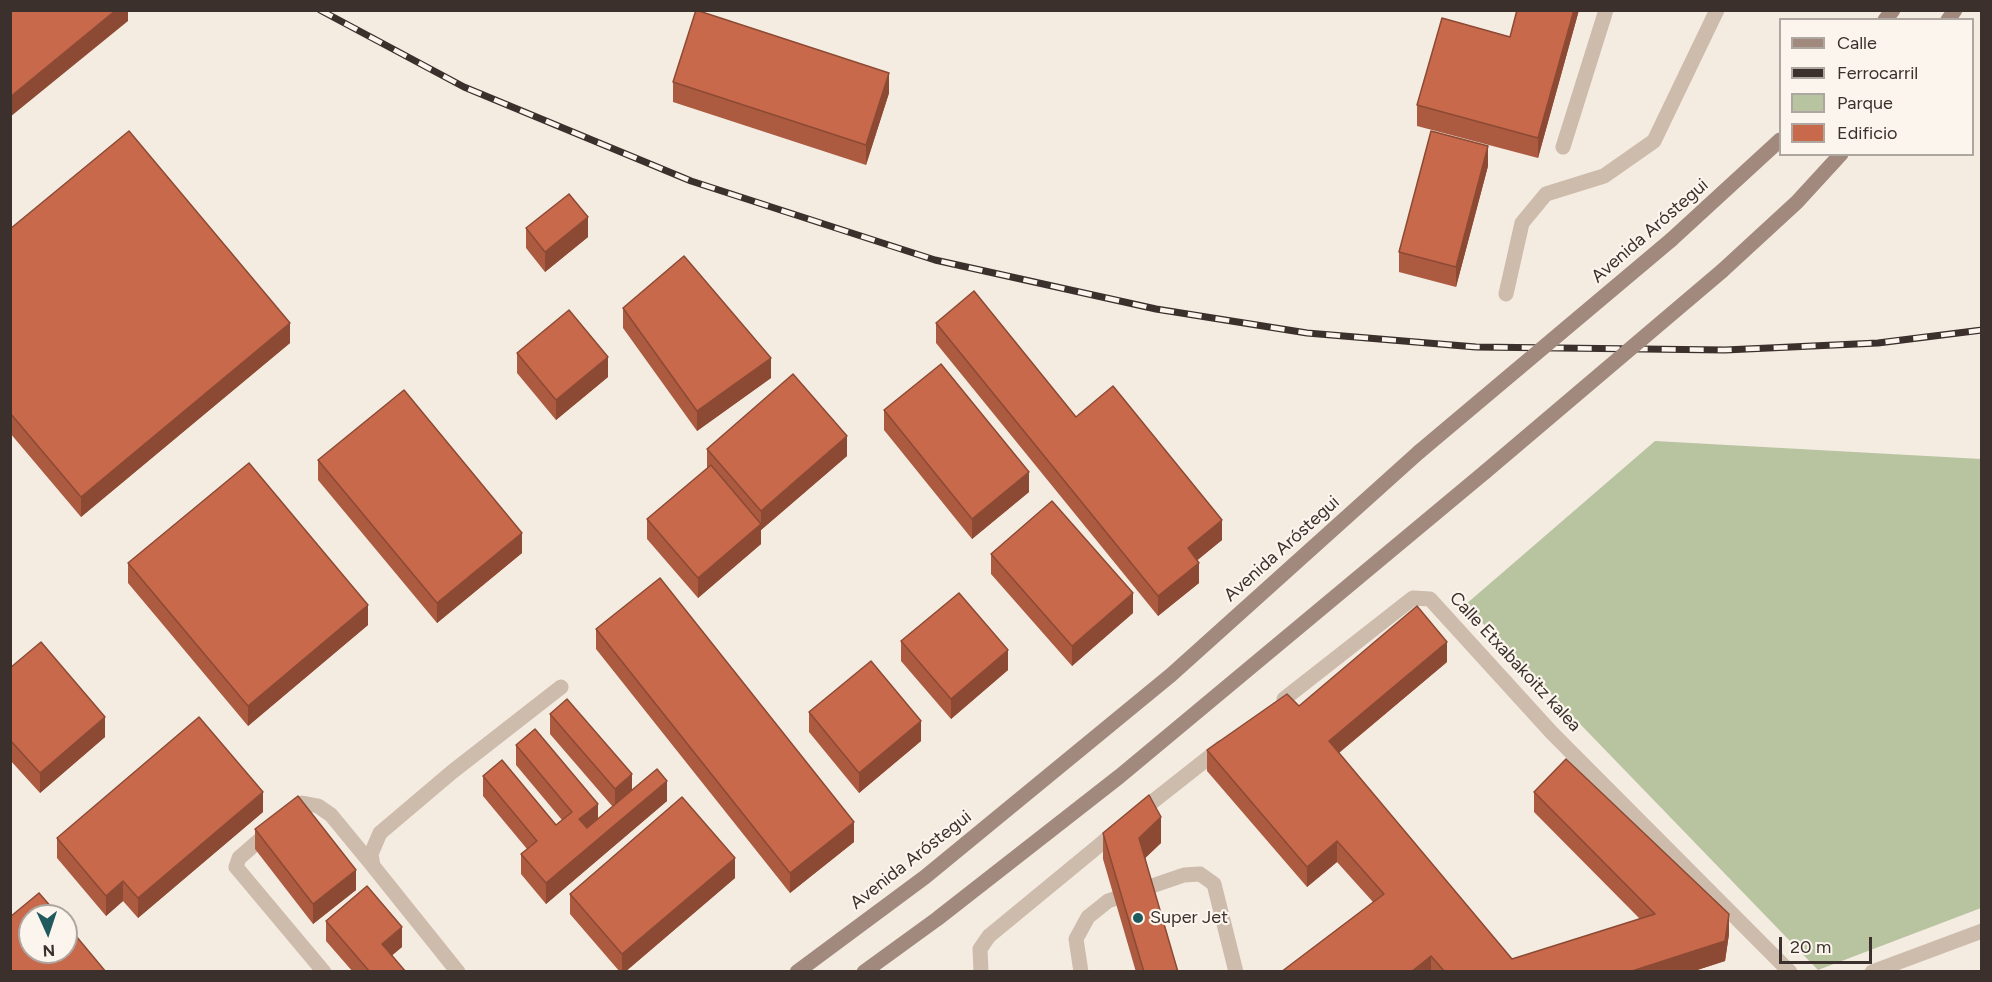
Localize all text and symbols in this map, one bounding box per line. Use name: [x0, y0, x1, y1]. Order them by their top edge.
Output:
legend: [1779, 18, 1974, 156]
text: Calle: [1837, 32, 1877, 54]
text: Ferrocarril: [1837, 62, 1918, 84]
text: Parque: [1837, 92, 1893, 114]
text: Edificio: [1837, 122, 1898, 144]
street label: Avenida Aróstegui: [1587, 174, 1713, 288]
street label: Avenida Aróstegui: [1220, 492, 1344, 606]
street label: Calle Etxabakoitz kalea: [1445, 588, 1585, 736]
street label: Avenida Aróstegui: [846, 806, 976, 914]
north arrow: [18, 904, 78, 964]
place label: Super Jet: [1150, 907, 1228, 929]
marker: Super Jet: [1131, 911, 1145, 925]
scale bar: [1782, 925, 1875, 963]
text: 20 m: [1790, 936, 1831, 958]
text: N: [42, 941, 56, 960]

